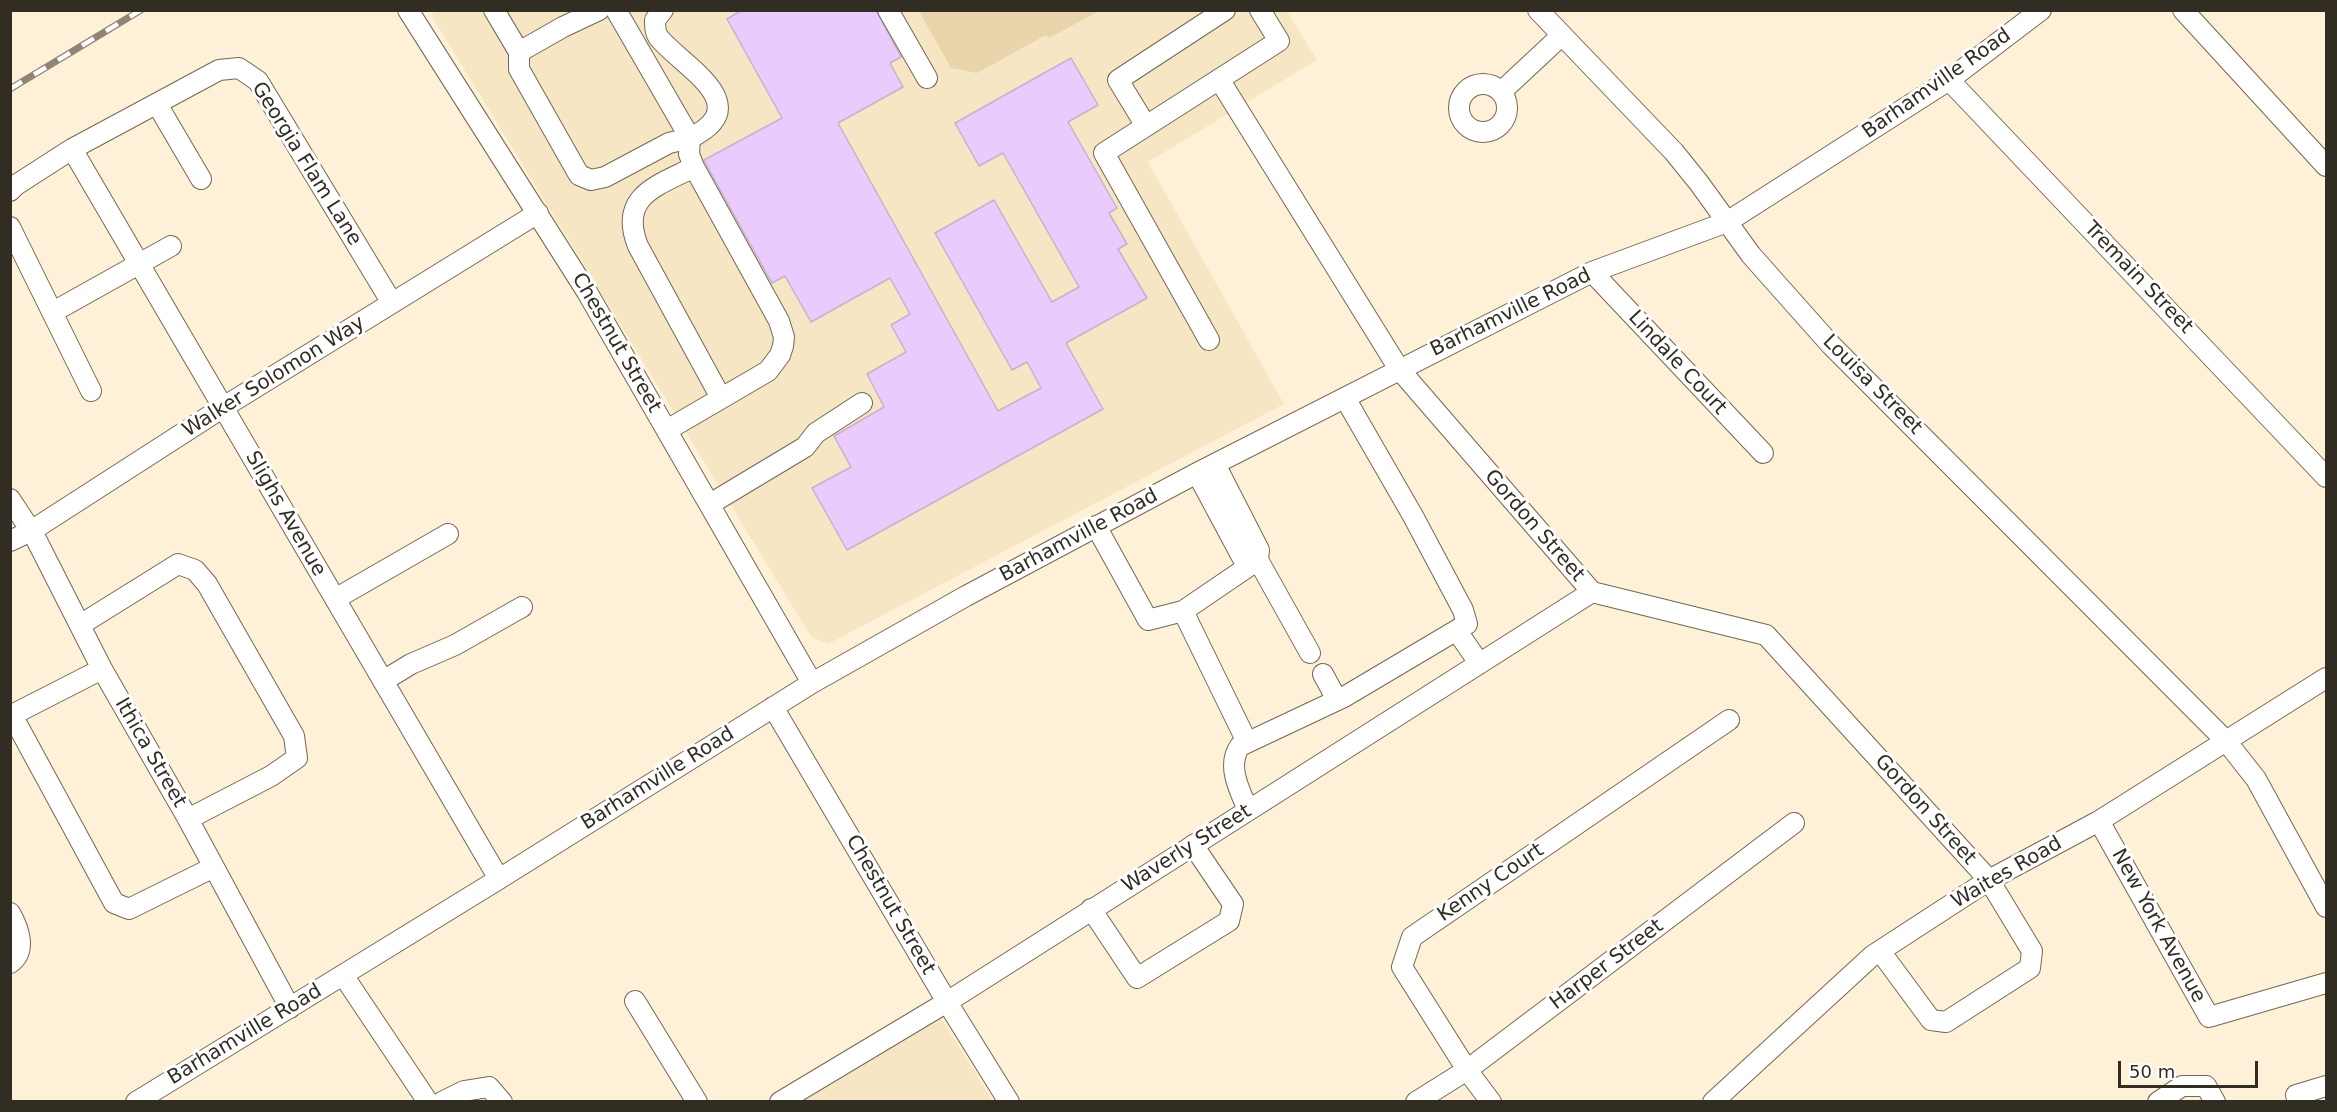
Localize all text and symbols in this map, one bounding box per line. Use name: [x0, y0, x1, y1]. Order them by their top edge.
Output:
street label: Barhamville Road: [1858, 24, 2016, 144]
street label: Georgia Flam Lane: [246, 78, 366, 250]
street label: Tremain Street: [2078, 217, 2198, 339]
street label: Barhamville Road: [1427, 264, 1595, 362]
street label: Chestnut Street: [566, 269, 666, 417]
street label: Lindale Court: [1623, 306, 1731, 420]
street label: Walker Solomon Way: [179, 311, 369, 443]
street label: Louisa Street: [1817, 330, 1927, 440]
street label: Slighs Avenue: [240, 447, 330, 581]
street label: Gordon Street: [1479, 465, 1589, 587]
street label: Barhamville Road: [996, 484, 1162, 588]
street label: Ithica Street: [109, 694, 191, 812]
street label: Barhamville Road: [577, 722, 739, 836]
street label: Gordon Street: [1869, 750, 1981, 870]
street label: Waverly Street: [1118, 800, 1256, 898]
street label: Chestnut Street: [840, 831, 940, 979]
street label: Waites Road: [1948, 832, 2066, 914]
street label: Kenny Court: [1433, 839, 1549, 927]
street label: New York Avenue: [2106, 845, 2210, 1007]
street label: Harper Street: [1546, 915, 1668, 1015]
street label: Barhamville Road: [164, 979, 326, 1091]
scale bar: [2121, 1049, 2260, 1087]
text: 50 m: [2129, 1061, 2175, 1082]

